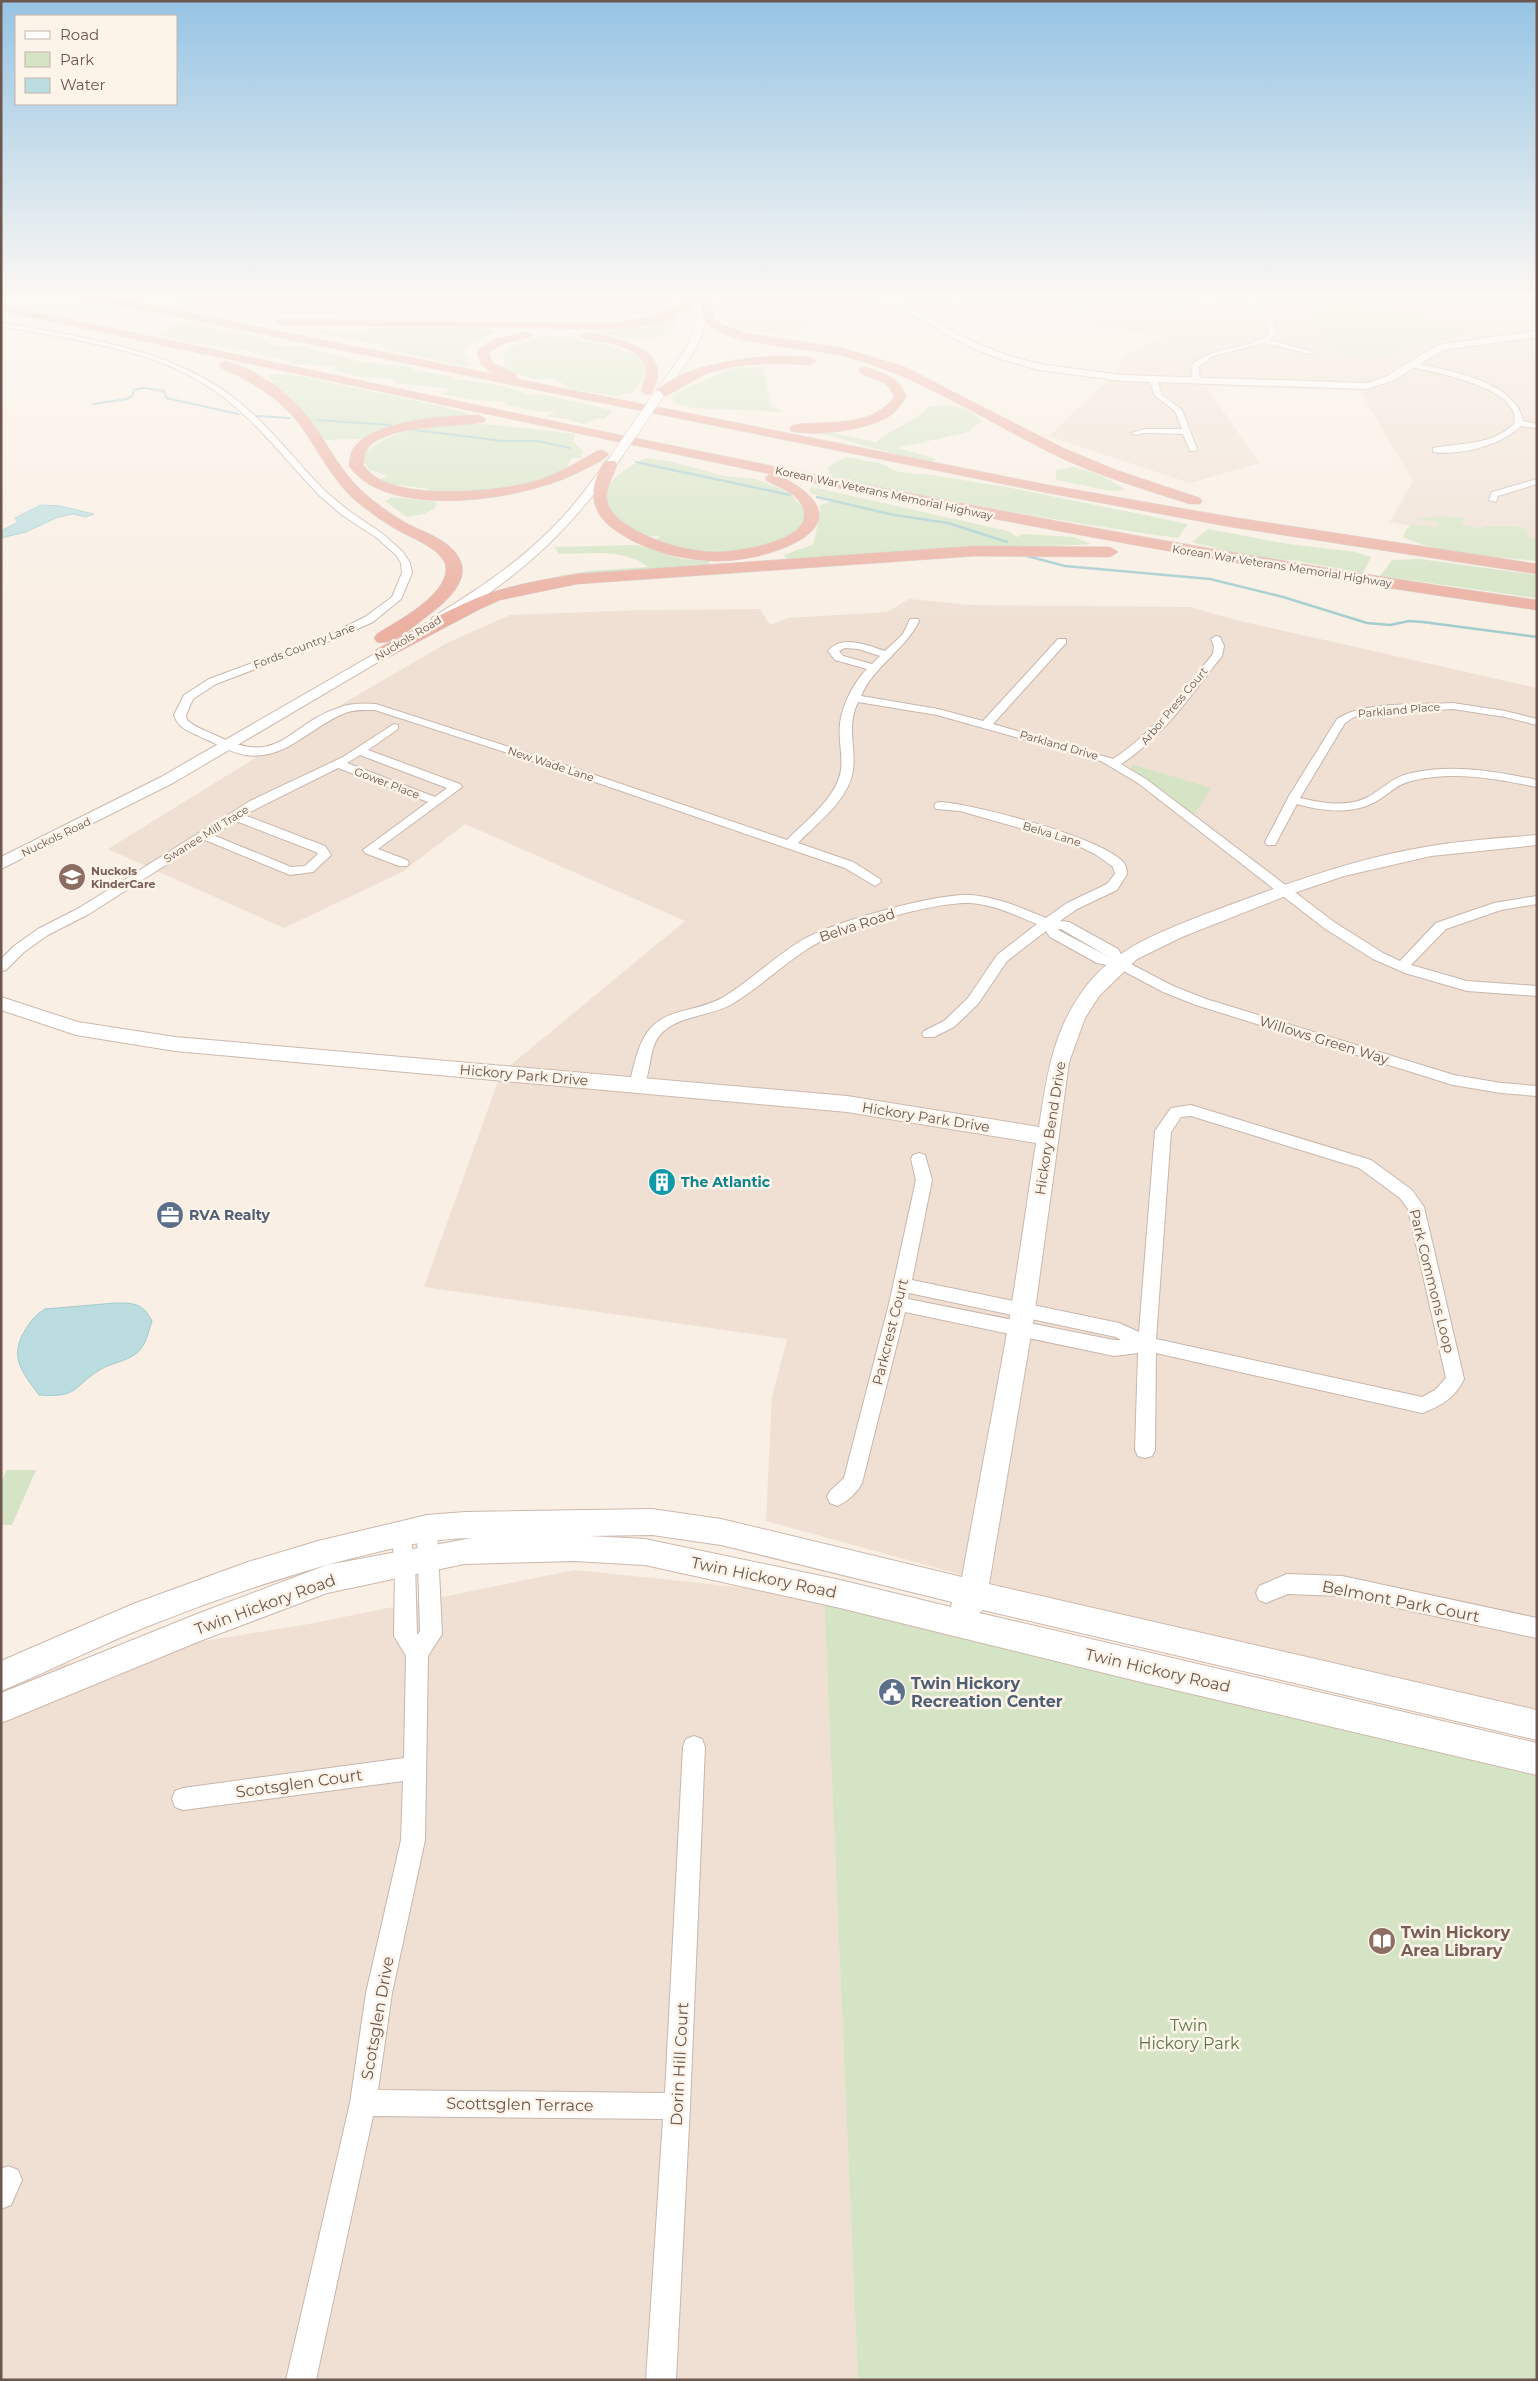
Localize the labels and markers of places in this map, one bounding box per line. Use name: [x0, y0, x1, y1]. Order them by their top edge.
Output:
school or university icon: Nuckols KinderCare: [57, 862, 87, 892]
place label: Nuckols KinderCare: [91, 864, 156, 891]
building icon: The Atlantic: [647, 1167, 677, 1197]
place label: The Atlantic: [681, 1173, 771, 1191]
office icon: RVA Realty: [155, 1200, 185, 1230]
place label: RVA Realty: [189, 1206, 270, 1224]
place label: Twin Hickory Recreation Center: [911, 1674, 1063, 1711]
public building icon: Twin Hickory Recreation Center: [877, 1677, 907, 1707]
place label: Twin Hickory Area Library: [1400, 1923, 1510, 1960]
library icon: Twin Hickory Area Library: [1367, 1926, 1397, 1956]

